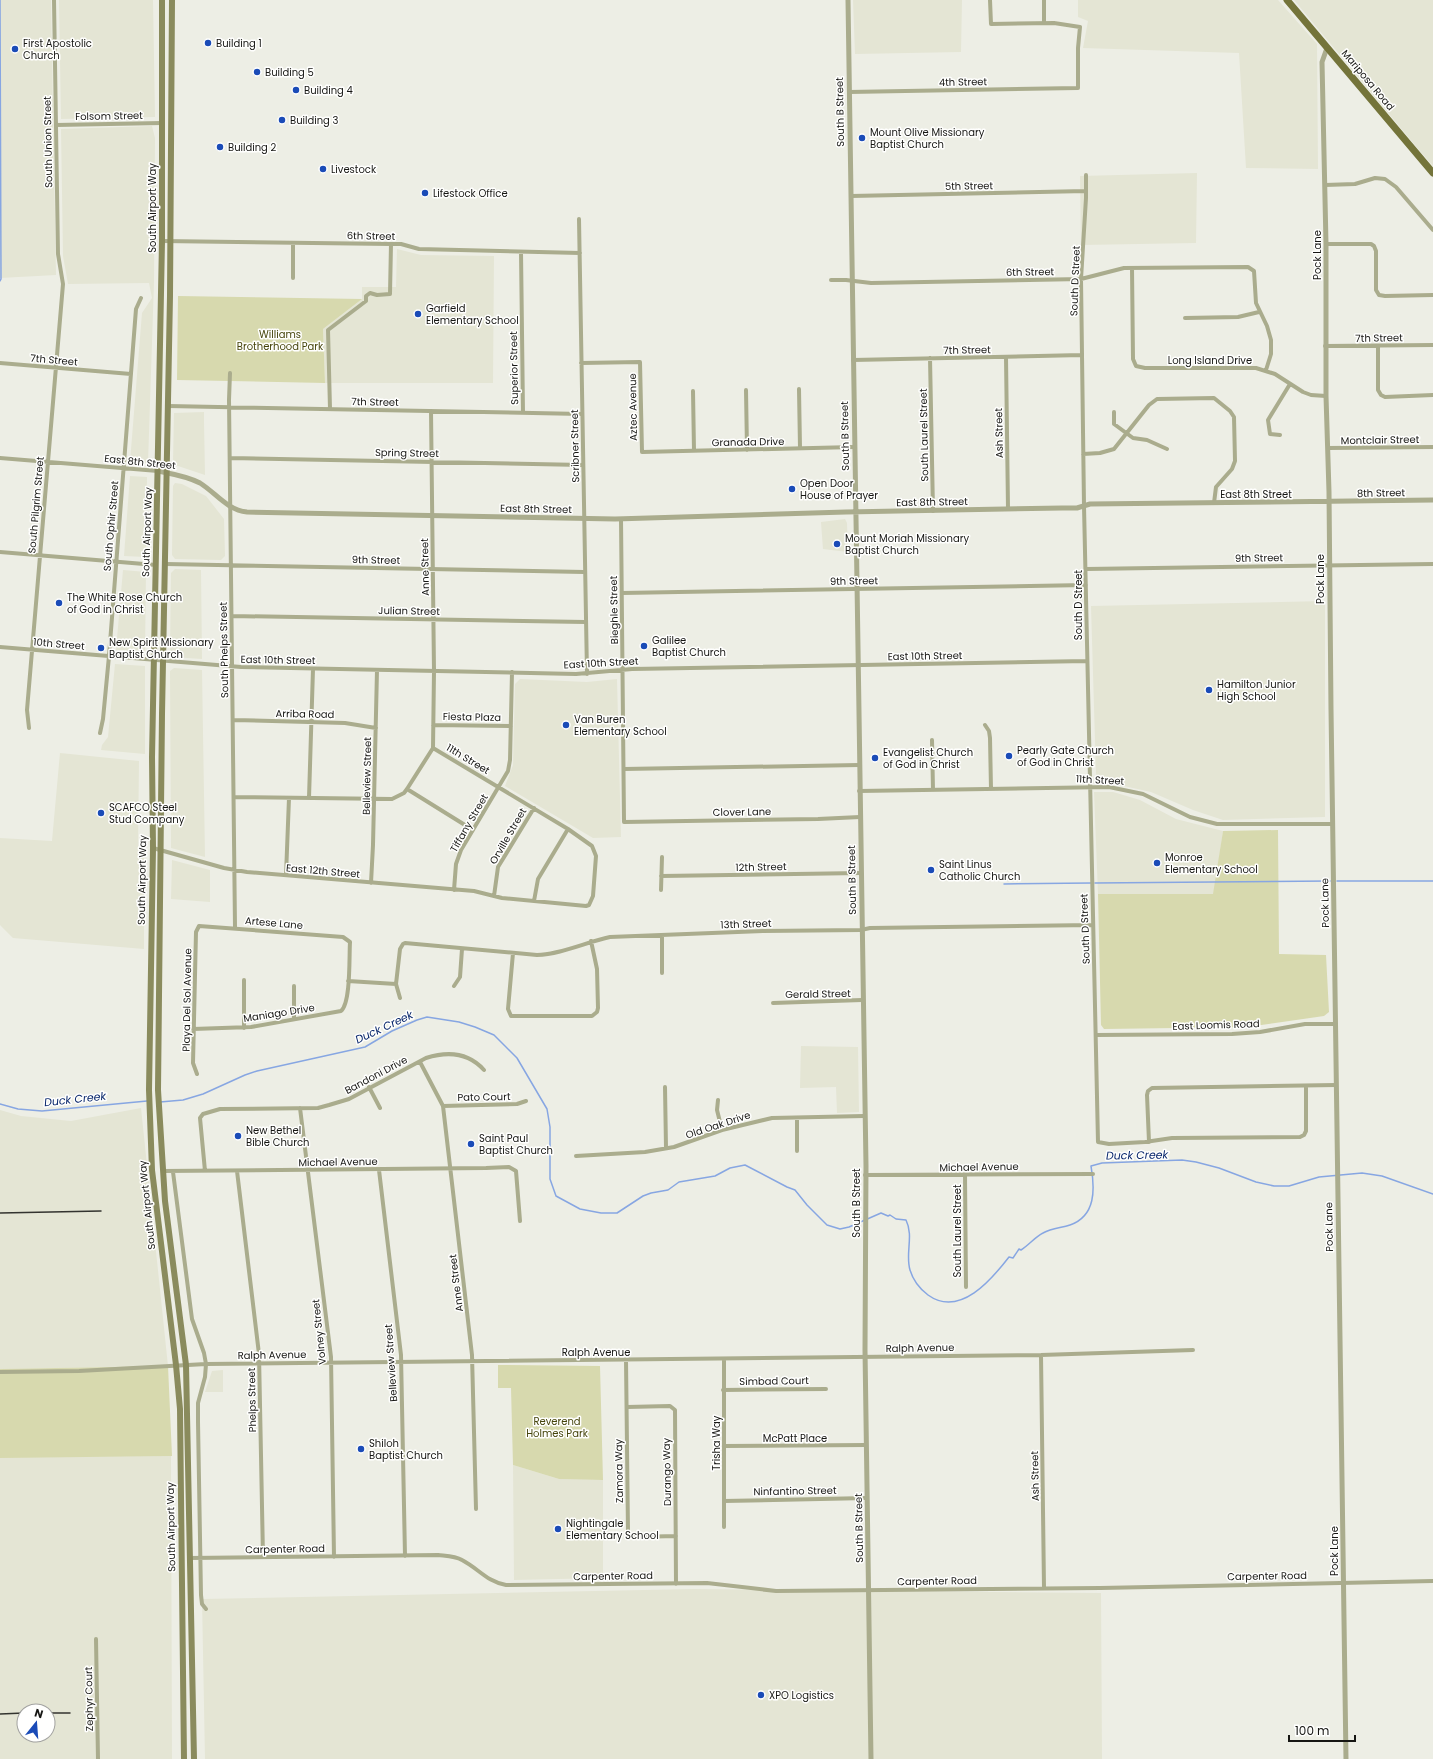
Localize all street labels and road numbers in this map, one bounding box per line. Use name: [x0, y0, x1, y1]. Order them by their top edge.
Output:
street label: Mariposa Road: [1338, 46, 1398, 114]
street label: 4th Street: [939, 74, 988, 90]
street label: South B Street: [832, 77, 848, 147]
street label: South Union Street: [40, 96, 56, 188]
street label: Folsom Street: [75, 108, 143, 124]
street label: South Airport Way: [145, 163, 160, 253]
street label: 5th Street: [945, 178, 994, 194]
street label: 6th Street: [347, 228, 396, 244]
street label: Pock Lane: [1310, 230, 1325, 280]
street label: South D Street: [1066, 245, 1084, 316]
street label: 6th Street: [1006, 264, 1055, 280]
street label: 7th Street: [1355, 330, 1403, 346]
street label: Superior Street: [506, 331, 522, 405]
street label: 7th Street: [943, 342, 991, 358]
street label: 7th Street: [30, 350, 79, 370]
street label: Long Island Drive: [1168, 353, 1252, 368]
street label: Aztec Avenue: [625, 373, 641, 441]
street label: South Laurel Street: [916, 388, 932, 482]
street label: 7th Street: [351, 394, 399, 410]
street label: South B Street: [837, 401, 853, 471]
street label: Ash Street: [991, 407, 1007, 458]
street label: Scribner Street: [567, 409, 583, 483]
street label: Montclair Street: [1341, 432, 1420, 448]
street label: Granada Drive: [712, 434, 784, 450]
street label: Spring Street: [375, 445, 439, 461]
street label: East 8th Street: [104, 451, 177, 473]
street label: South Pilgrim Street: [24, 456, 48, 554]
street label: South Ophir Street: [100, 480, 122, 572]
street label: 8th Street: [1357, 485, 1406, 501]
street label: South Airport Way: [138, 487, 156, 577]
street label: East 8th Street: [1220, 487, 1292, 502]
street label: East 8th Street: [896, 494, 968, 510]
street label: East 8th Street: [500, 501, 572, 517]
street label: Anne Street: [417, 538, 433, 596]
street label: 9th Street: [1235, 550, 1284, 566]
street label: 9th Street: [352, 552, 401, 568]
street label: Pock Lane: [1313, 554, 1328, 604]
street label: South D Street: [1071, 569, 1086, 640]
street label: 9th Street: [830, 573, 879, 589]
street label: Bieghle Street: [606, 575, 622, 644]
street label: South Phelps Street: [216, 601, 232, 698]
street label: Julian Street: [378, 603, 440, 619]
street label: 10th Street: [33, 634, 86, 654]
street label: East 10th Street: [887, 648, 963, 664]
street label: East 10th Street: [240, 652, 316, 668]
street label: East 10th Street: [563, 654, 639, 672]
street label: Arriba Road: [275, 706, 335, 722]
street label: Fiesta Plaza: [443, 709, 501, 725]
street label: Belleview Street: [359, 737, 375, 815]
street label: 11th Street: [443, 740, 493, 778]
street label: 11th Street: [1075, 771, 1125, 789]
street label: Tiffany Street: [446, 791, 492, 855]
street label: Clover Lane: [713, 804, 771, 820]
street label: Orville Street: [486, 805, 530, 867]
street label: South Airport Way: [134, 835, 150, 925]
street label: South B Street: [844, 845, 860, 915]
street label: 12th Street: [735, 859, 787, 875]
street label: East 12th Street: [285, 860, 361, 882]
street label: Pock Lane: [1317, 878, 1333, 928]
street label: South D Street: [1076, 893, 1094, 964]
street label: Artese Lane: [244, 913, 304, 933]
street label: 13th Street: [720, 916, 772, 932]
street label: Playa Del Sol Avenue: [179, 948, 195, 1052]
street label: Gerald Street: [785, 986, 851, 1002]
street label: Maniago Drive: [242, 1000, 316, 1026]
street label: East Loomis Road: [1172, 1016, 1260, 1034]
street label: Bandoni Drive: [342, 1052, 410, 1098]
street label: Pato Court: [457, 1089, 511, 1105]
street label: Old Oak Drive: [684, 1107, 752, 1143]
street label: Michael Avenue: [298, 1154, 378, 1170]
street label: South Airport Way: [135, 1159, 159, 1250]
street label: Michael Avenue: [939, 1159, 1019, 1175]
street label: South B Street: [849, 1168, 864, 1238]
street label: South Laurel Street: [950, 1184, 965, 1278]
street label: Pock Lane: [1321, 1202, 1337, 1252]
street label: Anne Street: [445, 1253, 467, 1313]
street label: Volney Street: [308, 1298, 330, 1366]
street label: Belleview Street: [381, 1323, 401, 1402]
street label: Ralph Avenue: [886, 1340, 954, 1356]
street label: Ralph Avenue: [562, 1345, 630, 1360]
street label: Ralph Avenue: [238, 1347, 306, 1363]
street label: Phelps Street: [244, 1367, 260, 1433]
street label: Simbad Court: [739, 1373, 809, 1389]
street label: Trisha Way: [709, 1415, 724, 1470]
street label: McPatt Place: [763, 1431, 827, 1446]
street label: Durango Way: [659, 1437, 675, 1506]
street label: Zamora Way: [611, 1438, 627, 1503]
street label: Ash Street: [1027, 1450, 1043, 1501]
street label: South Airport Way: [163, 1482, 179, 1572]
street label: Ninfantino Street: [753, 1483, 837, 1499]
street label: South B Street: [851, 1493, 867, 1563]
street label: Pock Lane: [1327, 1526, 1342, 1576]
street label: Carpenter Road: [245, 1541, 325, 1557]
street label: Carpenter Road: [573, 1568, 653, 1584]
street label: Carpenter Road: [1227, 1568, 1307, 1584]
street label: Carpenter Road: [897, 1573, 977, 1589]
street label: Zephyr Court: [81, 1666, 97, 1731]

